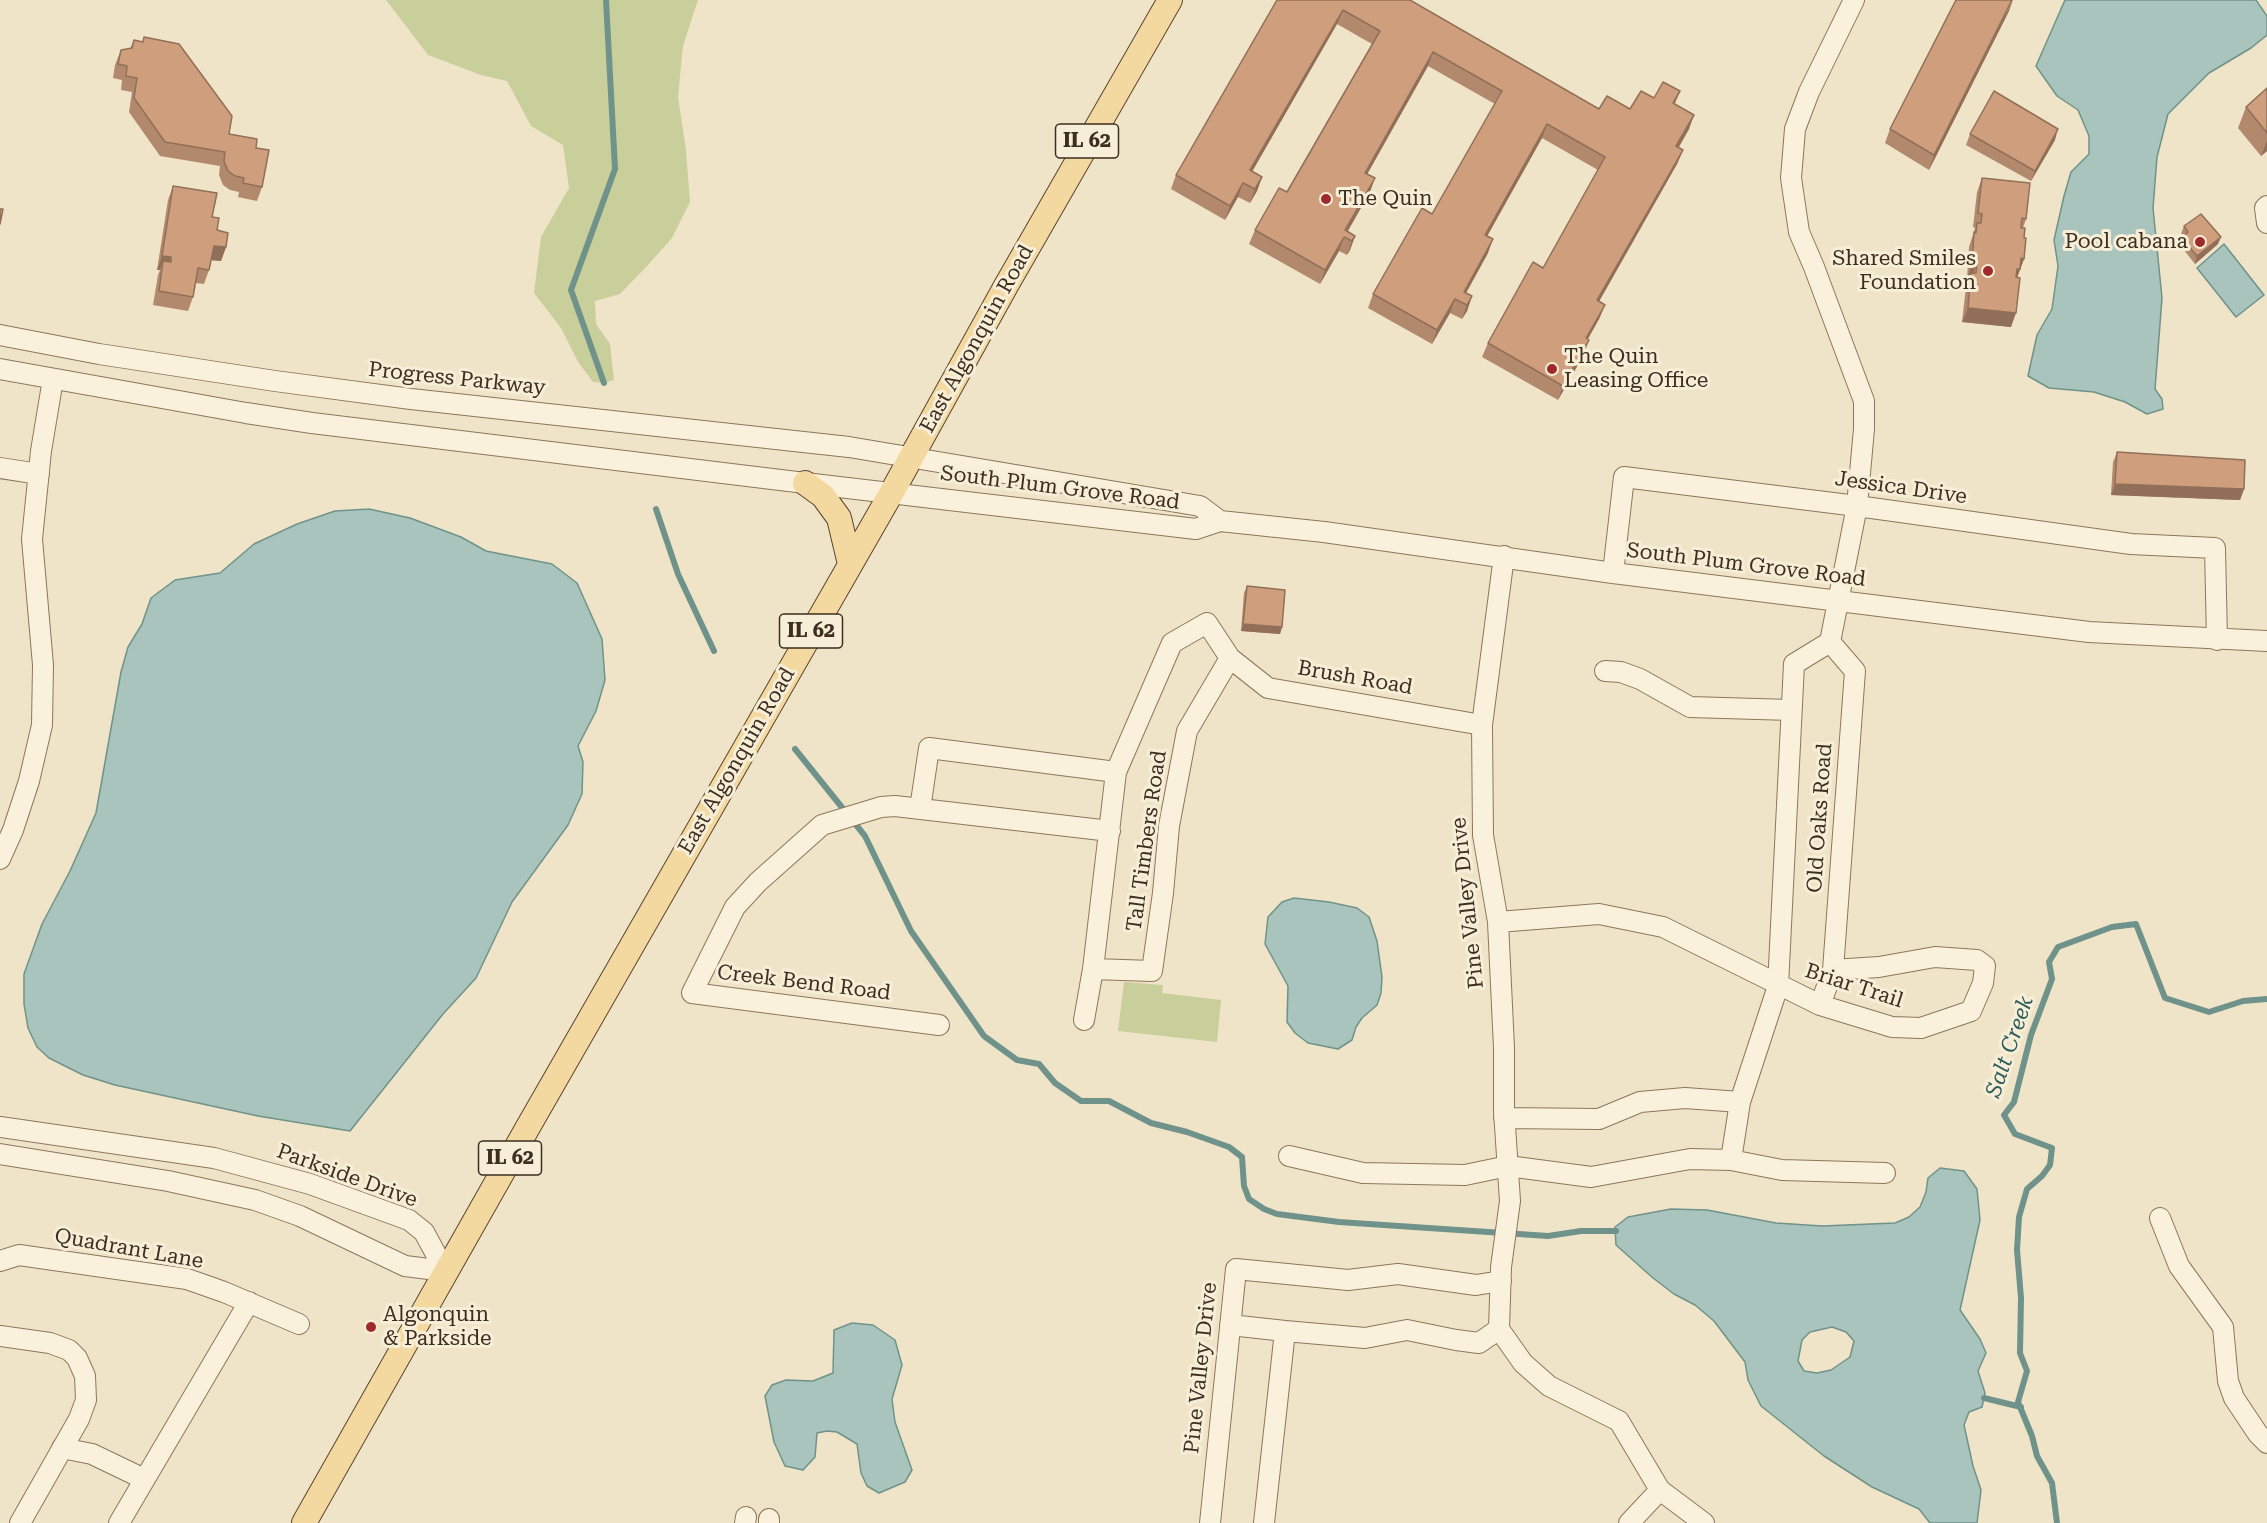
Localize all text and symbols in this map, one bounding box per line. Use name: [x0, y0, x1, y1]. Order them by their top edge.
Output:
road number: IL 62: [1056, 124, 1118, 158]
place label: The Quin: [1338, 186, 1432, 212]
marker: The Quin: [1319, 192, 1333, 206]
place label: Pool cabana: [2065, 229, 2188, 255]
marker: Pool cabana: [2193, 235, 2207, 249]
street label: East Algonquin Road: [915, 241, 1039, 437]
place label: Shared Smiles Foundation: [1832, 246, 1976, 296]
marker: Shared Smiles Foundation: [1981, 264, 1995, 278]
place label: The Quin Leasing Office: [1564, 344, 1708, 394]
street label: Progress Parkway: [367, 357, 547, 401]
marker: The Quin Leasing Office: [1545, 362, 1559, 376]
street label: South Plum Grove Road: [939, 461, 1181, 515]
street label: Jessica Drive: [1833, 466, 1969, 510]
street label: South Plum Grove Road: [1625, 538, 1867, 592]
road number: IL 62: [780, 614, 842, 648]
street label: Brush Road: [1296, 655, 1414, 701]
street label: East Algonquin Road: [673, 663, 801, 859]
street label: Old Oaks Road: [1802, 742, 1838, 894]
street label: Tall Timbers Road: [1122, 749, 1172, 933]
street label: Pine Valley Drive: [1446, 816, 1490, 990]
street label: Briar Trail: [1802, 958, 1906, 1014]
street label: Creek Bend Road: [716, 960, 892, 1006]
water label: Salt Creek: [1980, 993, 2040, 1101]
street label: Parkside Drive: [273, 1139, 421, 1213]
road number: IL 62: [478, 1141, 542, 1175]
street label: Quadrant Lane: [53, 1224, 205, 1274]
street label: Pine Valley Drive: [1179, 1281, 1223, 1455]
place label: Algonquin & Parkside: [383, 1302, 492, 1352]
marker: Algonquin & Parkside: [364, 1320, 378, 1334]

